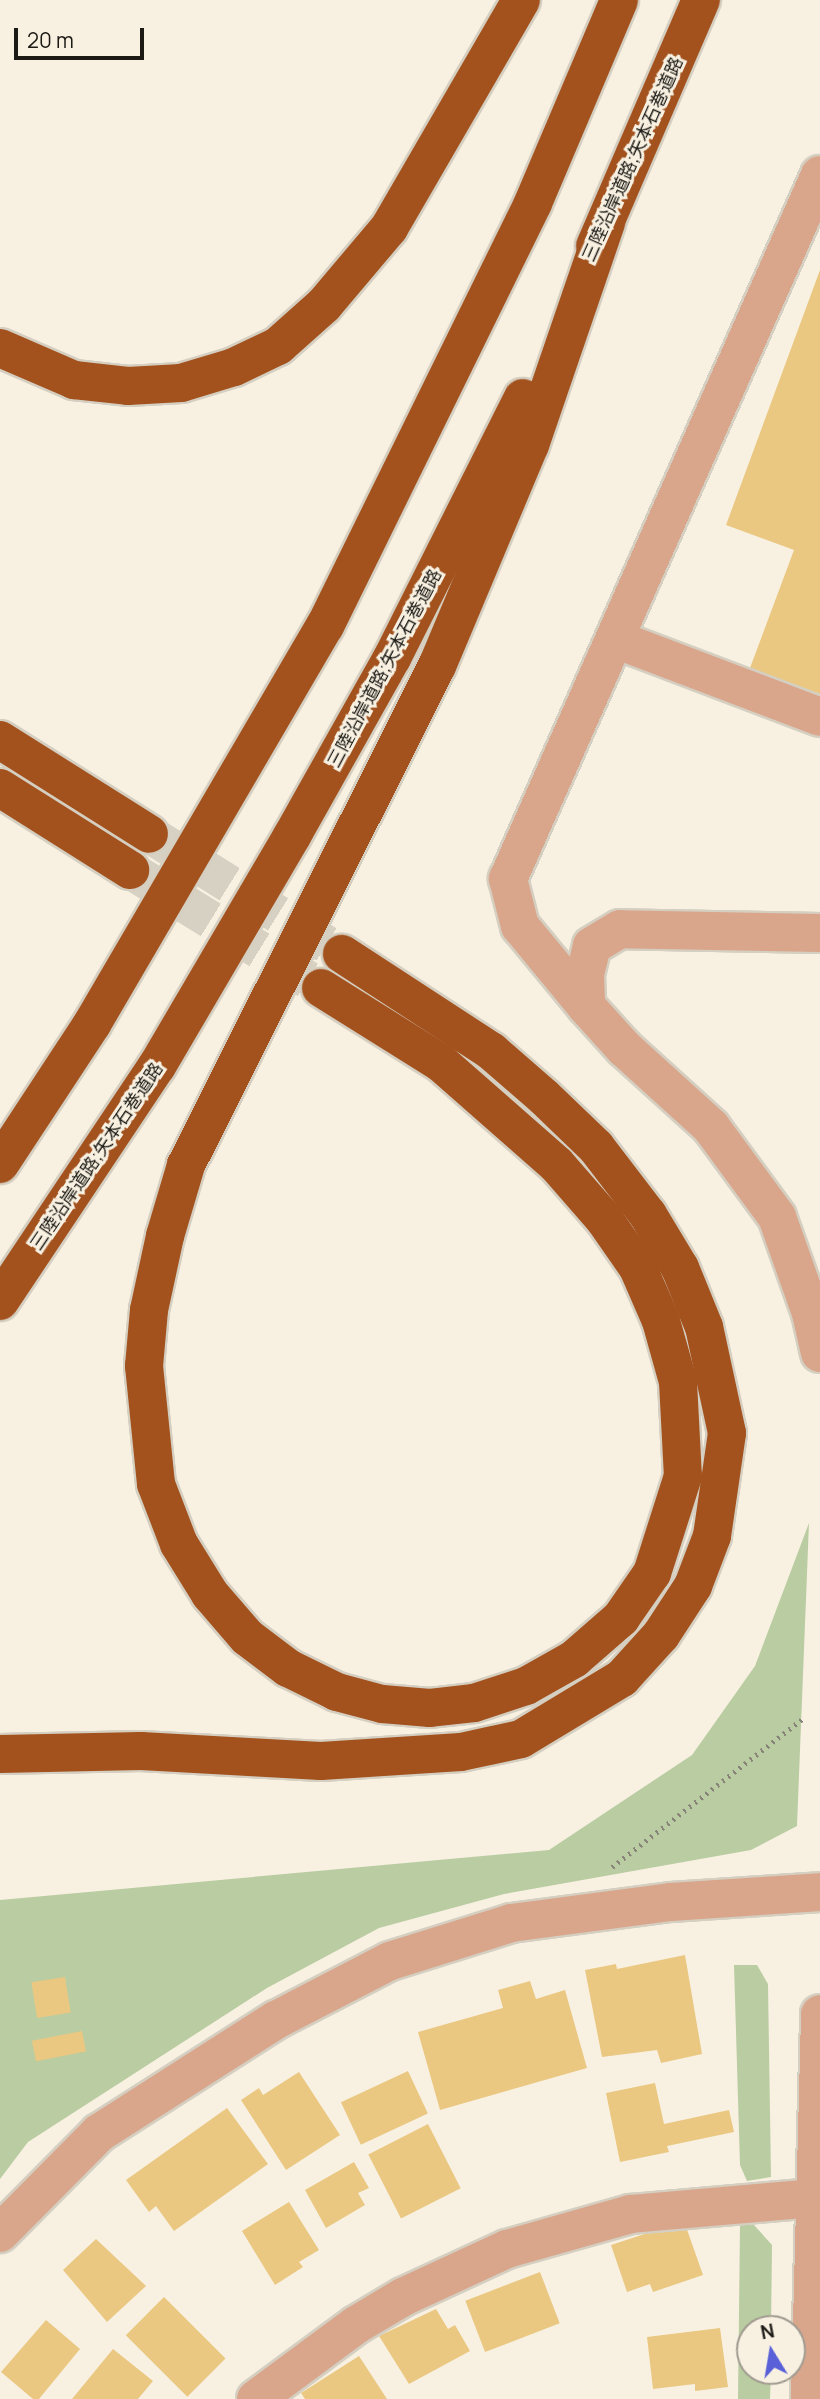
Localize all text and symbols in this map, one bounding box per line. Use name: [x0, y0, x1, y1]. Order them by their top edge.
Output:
scale bar: [18, 14, 147, 58]
text: 20 m: [27, 26, 74, 54]
street label: 三陸沿岸道路;矢本石巻道路: [577, 53, 687, 265]
street label: 三陸沿岸道路;矢本石巻道路: [322, 565, 446, 771]
street label: 三陸沿岸道路;矢本石巻道路: [25, 1058, 167, 1254]
north arrow: [736, 2315, 806, 2385]
text: N: [758, 2317, 777, 2345]

